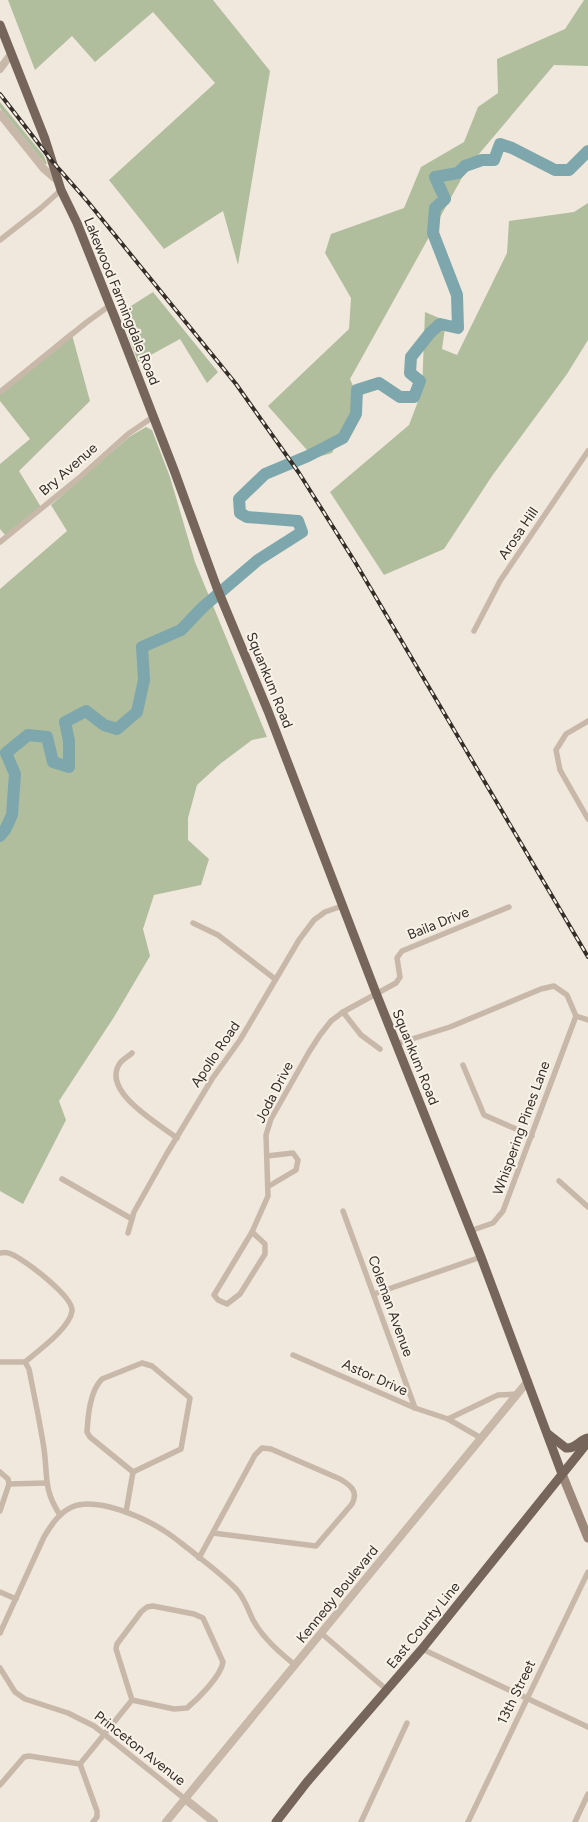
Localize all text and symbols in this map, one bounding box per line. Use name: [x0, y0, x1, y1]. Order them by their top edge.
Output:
street label: Lakewood Farmingdale Road: [80, 215, 163, 388]
street label: Bry Avenue: [36, 439, 101, 499]
street label: Arosa Hill: [495, 504, 542, 563]
street label: Squankum Road: [243, 630, 296, 730]
street label: Baila Drive: [405, 903, 472, 944]
street label: Squankum Road: [389, 1007, 442, 1107]
street label: Apollo Road: [187, 1018, 244, 1090]
street label: Joda Drive: [252, 1058, 297, 1126]
street label: Whispering Pines Lane: [489, 1059, 554, 1197]
street label: Coleman Avenue: [364, 1253, 417, 1359]
street label: Astor Drive: [339, 1355, 411, 1400]
street label: Kennedy Boulevard: [293, 1542, 382, 1647]
street label: East County Line: [383, 1578, 464, 1672]
street label: 13th Street: [494, 1657, 539, 1727]
street label: Princeton Avenue: [91, 1708, 189, 1789]

